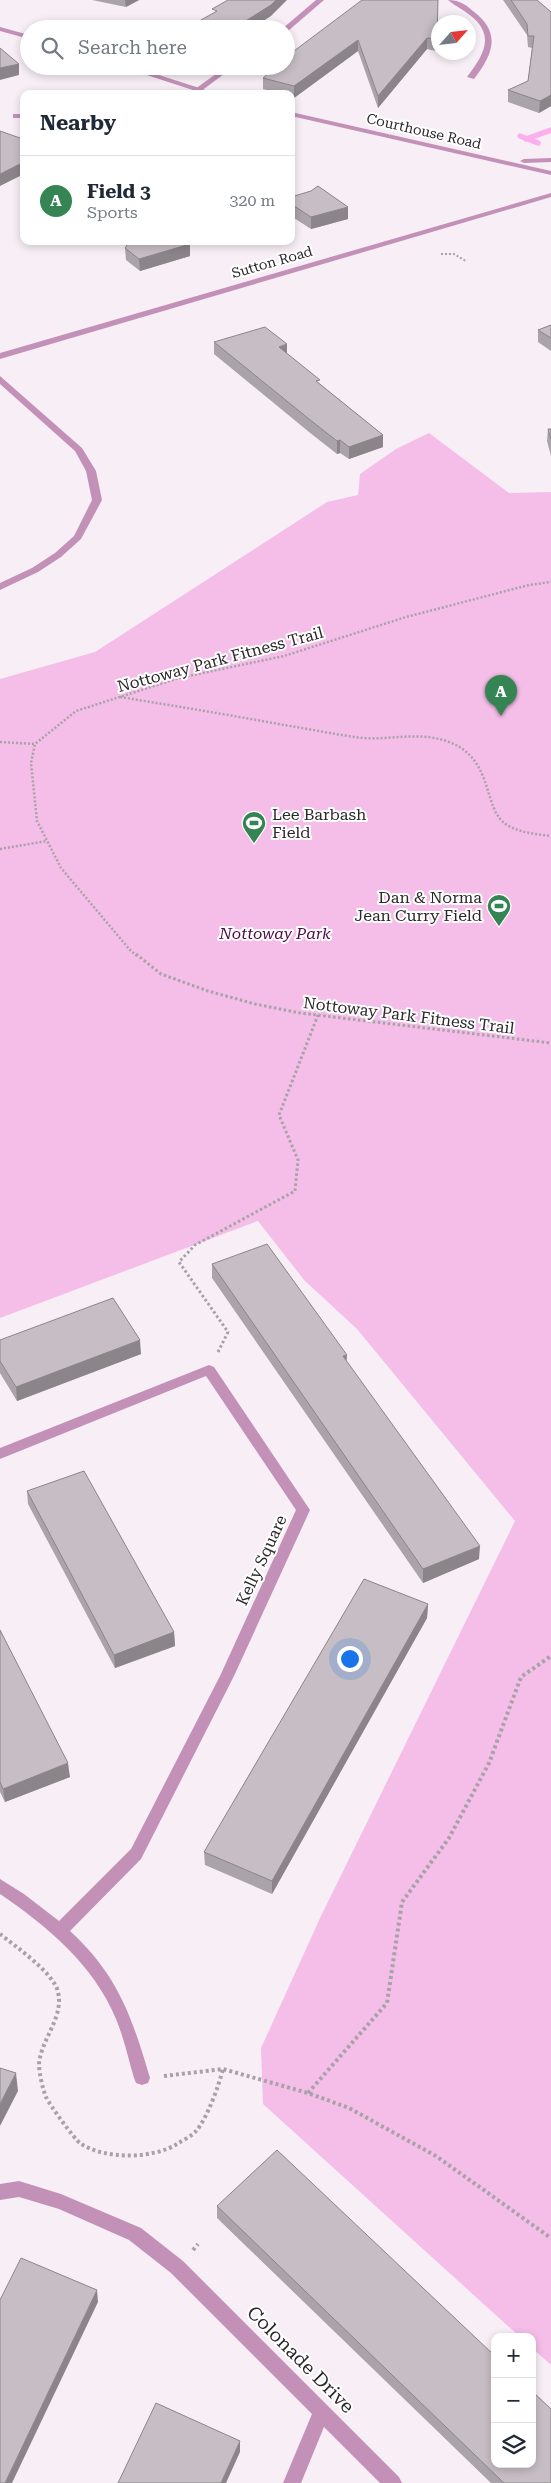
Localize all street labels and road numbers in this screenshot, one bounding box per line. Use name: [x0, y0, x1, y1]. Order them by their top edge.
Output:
street label: Courthouse Road: [365, 110, 483, 152]
street label: Sutton Road: [230, 243, 314, 281]
street label: Nottoway Park Fitness Trail: [115, 623, 325, 696]
street label: Nottoway Park Fitness Trail: [302, 993, 516, 1038]
street label: Kelly Square: [232, 1512, 291, 1608]
street label: Colonade Drive: [242, 2301, 359, 2418]

